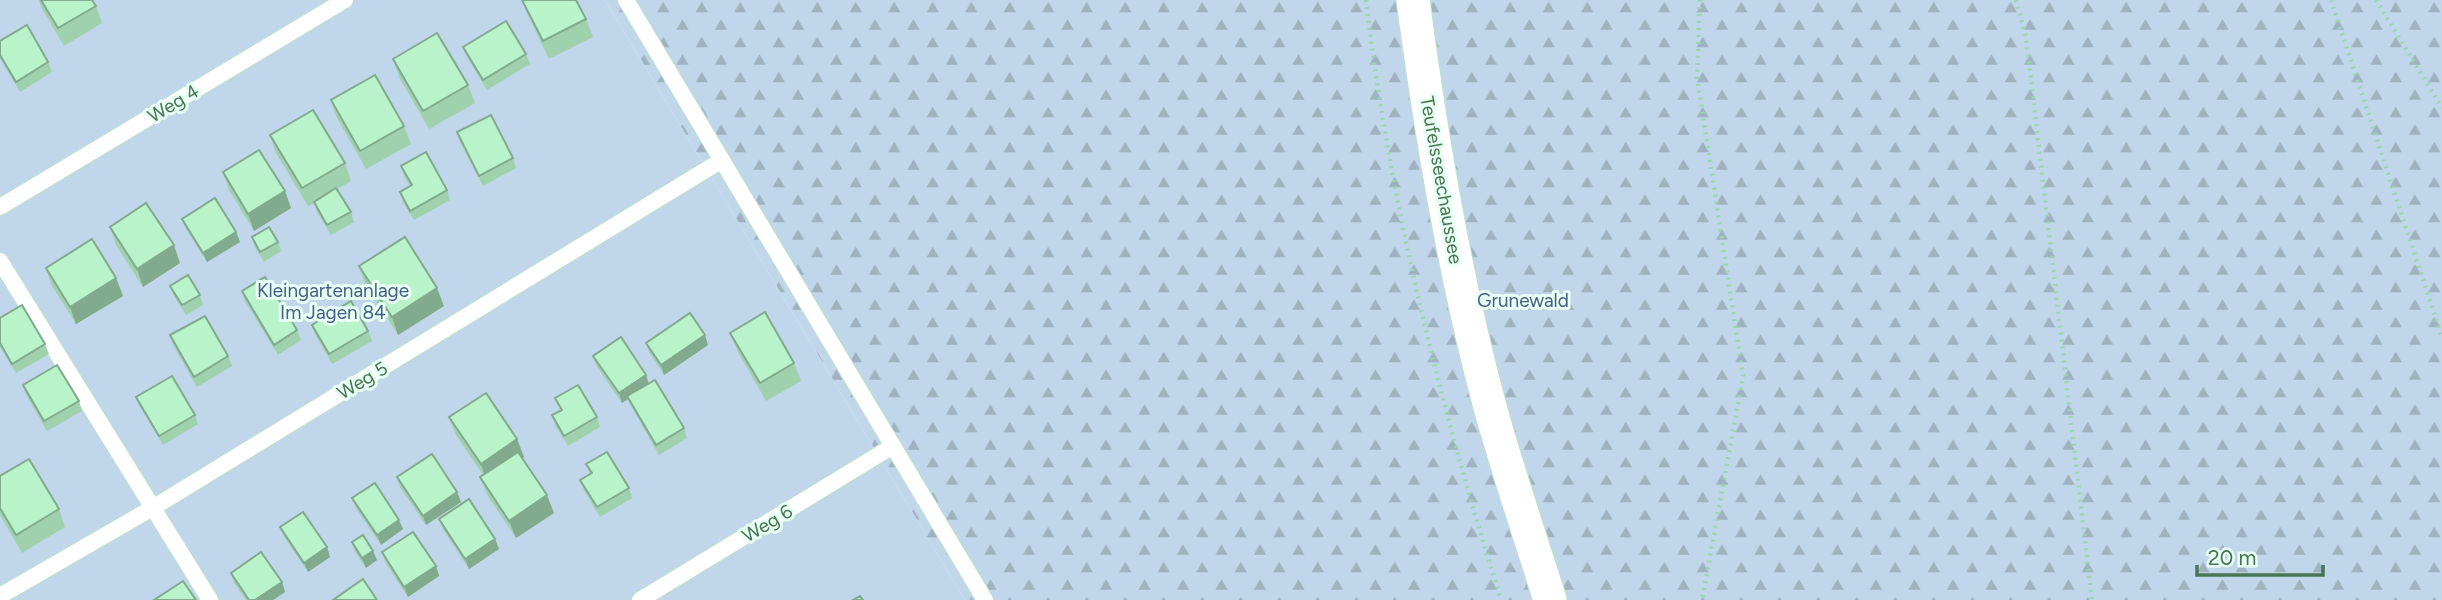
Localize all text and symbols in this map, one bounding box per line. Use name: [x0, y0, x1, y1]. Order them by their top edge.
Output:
street label: Weg 4: [144, 79, 203, 128]
street label: Teufelsseechaussee: [1415, 94, 1468, 266]
park label: Kleingartenanlage Im Jagen 84: [257, 279, 409, 324]
park label: Grunewald: [1477, 289, 1569, 312]
street label: Weg 5: [333, 356, 392, 404]
street label: Weg 6: [738, 499, 797, 547]
scale bar: [2197, 534, 2323, 578]
text: 20 m: [2208, 545, 2256, 570]

